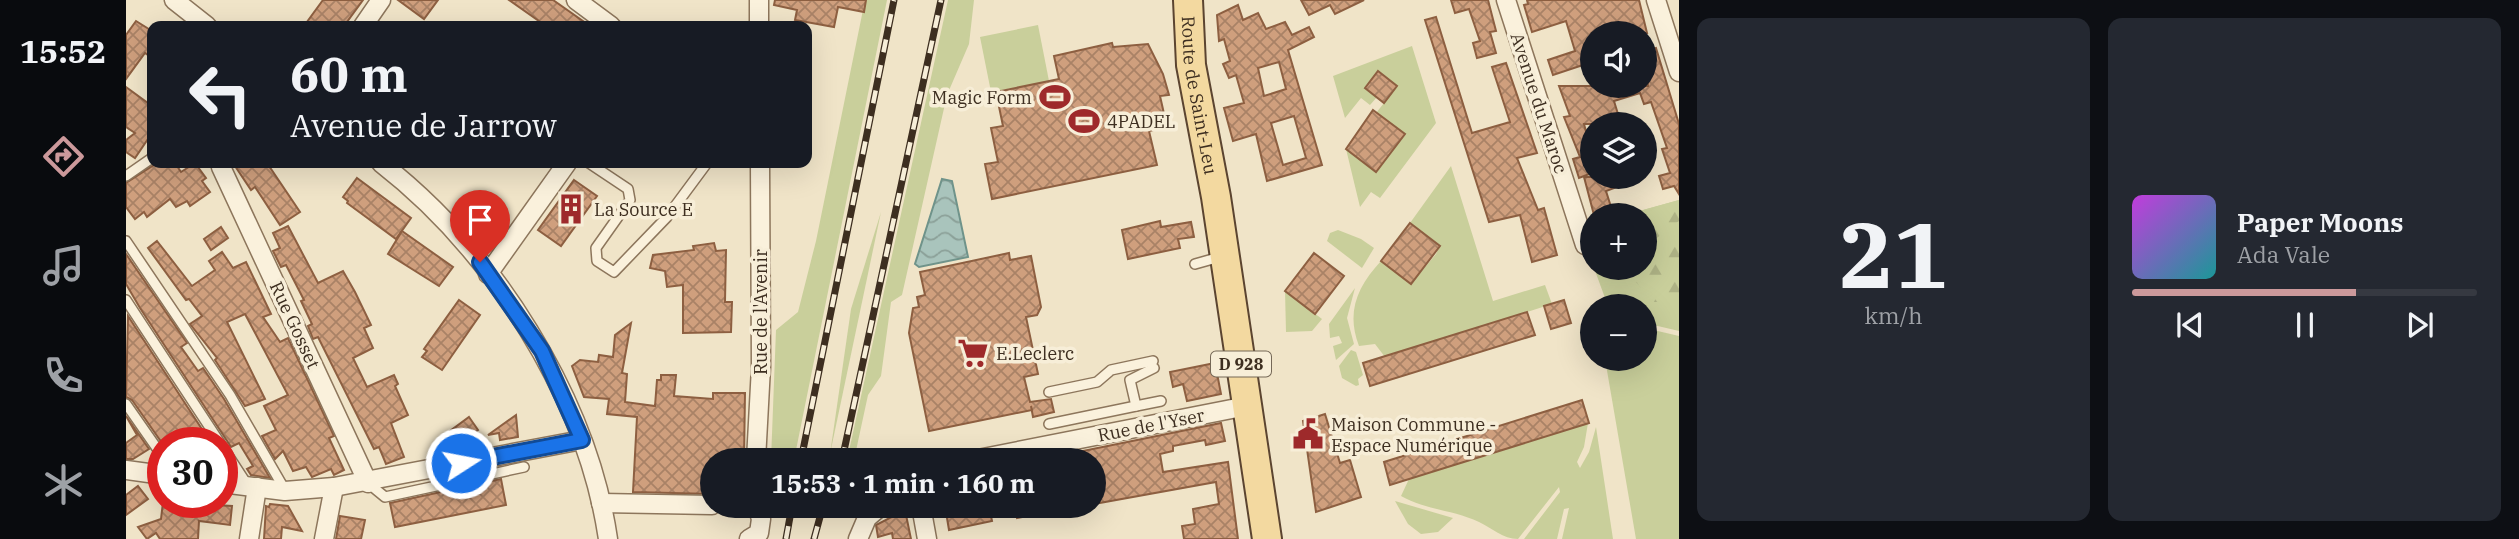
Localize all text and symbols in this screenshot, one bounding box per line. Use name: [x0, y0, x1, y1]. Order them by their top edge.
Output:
street label: Route de Saint-Leu: [1177, 15, 1223, 176]
map controls: [1580, 21, 1657, 371]
button: sound: [1580, 21, 1657, 98]
text: 15:52: [20, 30, 106, 72]
street label: Avenue du Maroc: [1505, 30, 1573, 176]
text: 60 m: [290, 42, 408, 105]
icon: left: [175, 49, 266, 140]
sports icon: Magic Form: [1038, 80, 1072, 114]
place label: Magic Form: [932, 86, 1032, 109]
text: Avenue de Jarrow: [290, 104, 557, 146]
sports icon: 4PADEL: [1067, 104, 1101, 138]
place label: 4PADEL: [1107, 110, 1176, 133]
button: layers: [1580, 112, 1657, 189]
icon: directions: [39, 132, 88, 181]
pin: [450, 190, 510, 262]
building icon: La Source E: [554, 192, 588, 226]
text: 21: [1839, 195, 1948, 313]
place label: La Source E: [594, 198, 693, 221]
icon: arrive: [461, 201, 499, 239]
button: +: [1580, 203, 1657, 280]
text: Paper Moons: [2237, 205, 2404, 239]
text: Ada Vale: [2237, 239, 2330, 269]
icon: music: [39, 241, 88, 290]
street label: Rue de l'Avenir: [749, 249, 772, 375]
street label: Rue Gosset: [265, 278, 325, 372]
button: −: [1580, 294, 1657, 371]
text: km/h: [1864, 300, 1923, 330]
icon: previous: [2171, 306, 2209, 344]
icon: pause: [2286, 306, 2324, 344]
icon: next: [2401, 306, 2439, 344]
supermarket icon: E.Leclerc: [956, 336, 990, 370]
place label: E.Leclerc: [996, 342, 1074, 365]
icon: phone: [39, 351, 88, 400]
road number: D 928: [1211, 352, 1271, 376]
street label: Rue de l'Yser: [1096, 403, 1206, 447]
place label: Maison Commune - Espace Numérique: [1331, 413, 1496, 457]
public building icon: Maison Commune - Espace Numérique: [1291, 417, 1325, 451]
position arrow: [424, 426, 498, 500]
speed limit sign: 30: [147, 427, 238, 518]
icon: climate: [39, 460, 88, 509]
text: 15:53 · 1 min · 160 m: [771, 466, 1035, 500]

